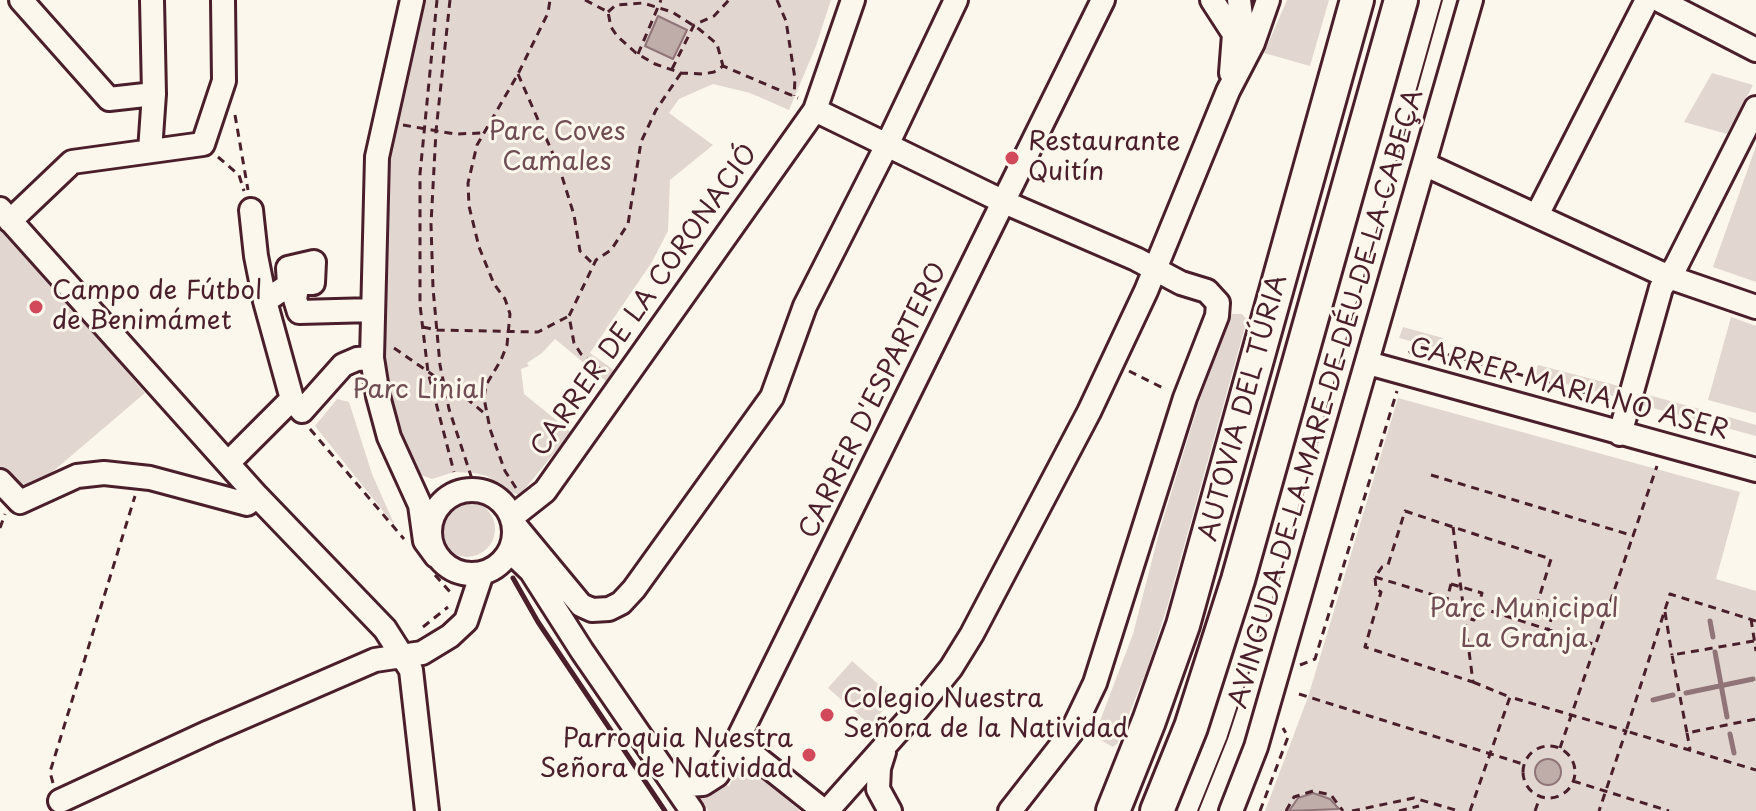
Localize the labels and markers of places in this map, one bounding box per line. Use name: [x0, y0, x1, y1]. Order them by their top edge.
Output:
place label: Restaurante Quitín: [1028, 127, 1180, 188]
marker: Restaurante Quitín: [1003, 149, 1021, 167]
place label: Campo de Fútbol de Benimámet: [52, 276, 262, 338]
marker: Campo de Fútbol de Benimámet: [27, 298, 45, 316]
place label: Colegio Nuestra Señora de la Natividad: [843, 684, 1128, 746]
marker: Colegio Nuestra Señora de la Natividad: [818, 706, 836, 724]
place label: Parroquia Nuestra Señora de Natividad: [539, 724, 793, 786]
marker: Parroquia Nuestra Señora de Natividad: [800, 746, 818, 764]

